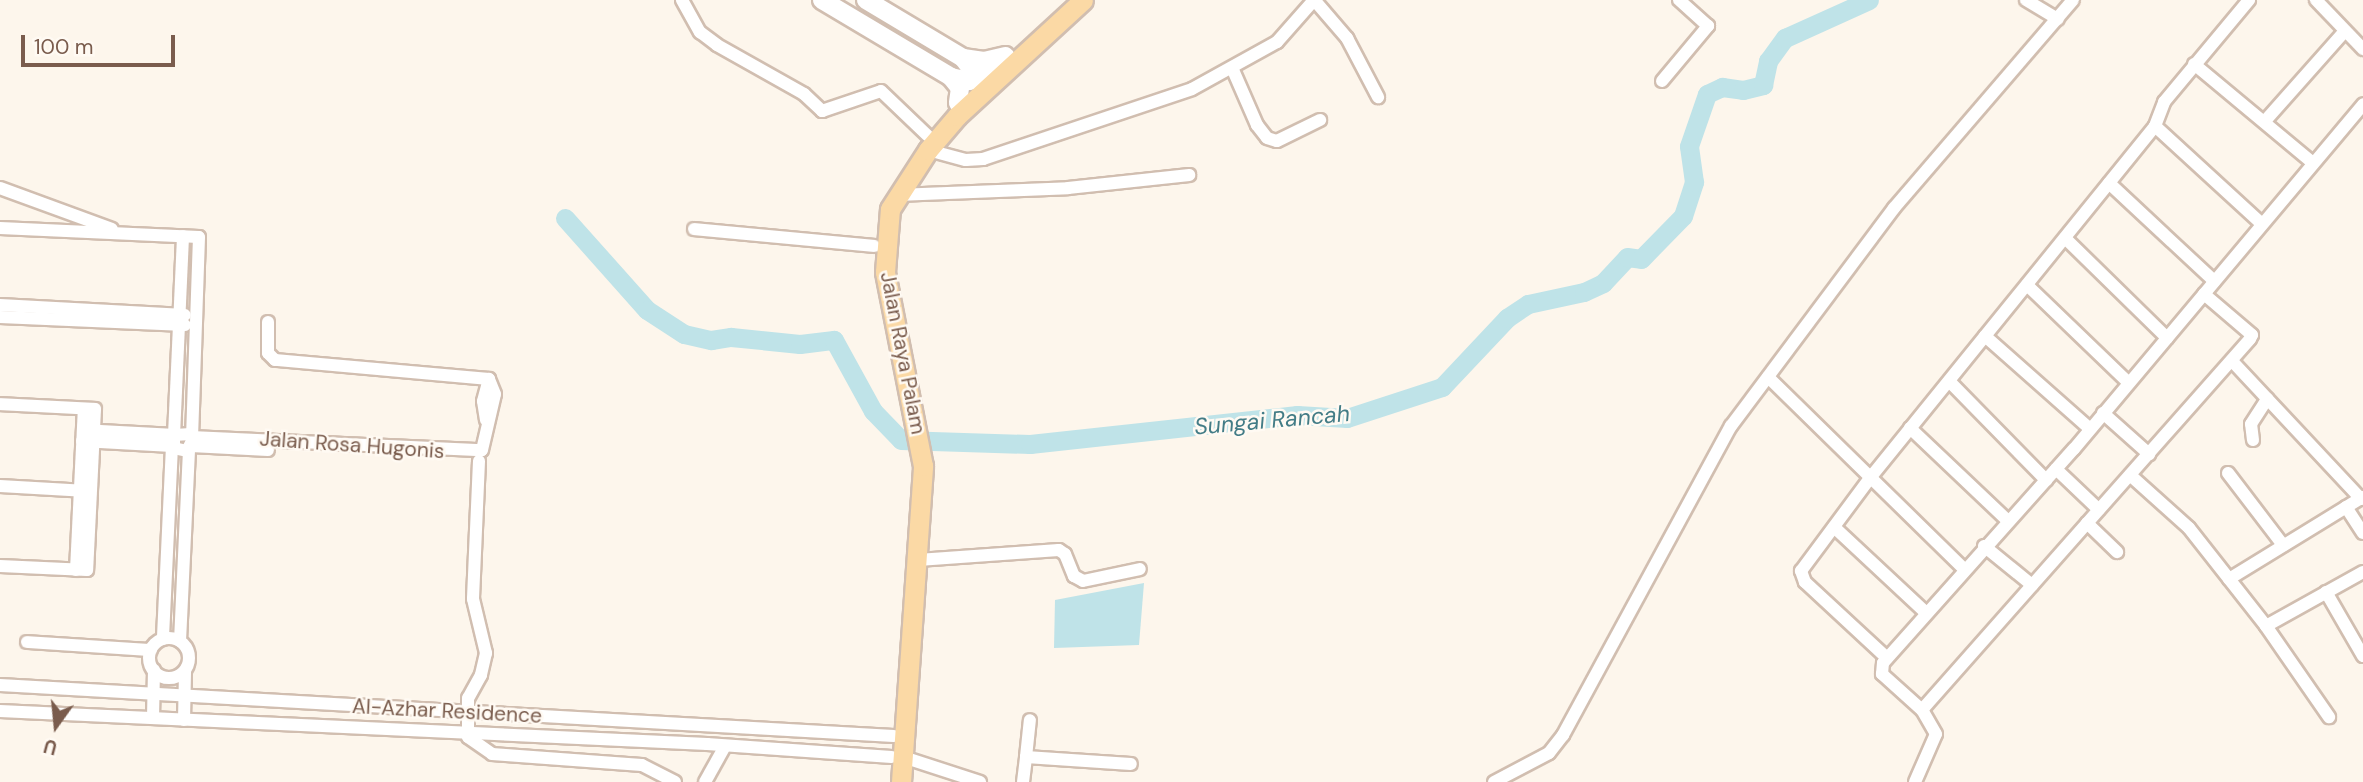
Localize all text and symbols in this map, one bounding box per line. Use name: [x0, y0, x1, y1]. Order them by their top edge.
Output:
scale bar: [24, 21, 178, 65]
text: 100 m: [34, 33, 94, 61]
street label: Jalan Raya Palam: [875, 270, 931, 436]
water label: Sungai Rancah: [1193, 399, 1351, 441]
street label: Jalan Rosa Hugonis: [259, 426, 445, 464]
north arrow: [21, 691, 91, 761]
street label: Al-Azhar Residence: [351, 693, 543, 729]
text: U: [41, 733, 60, 761]

